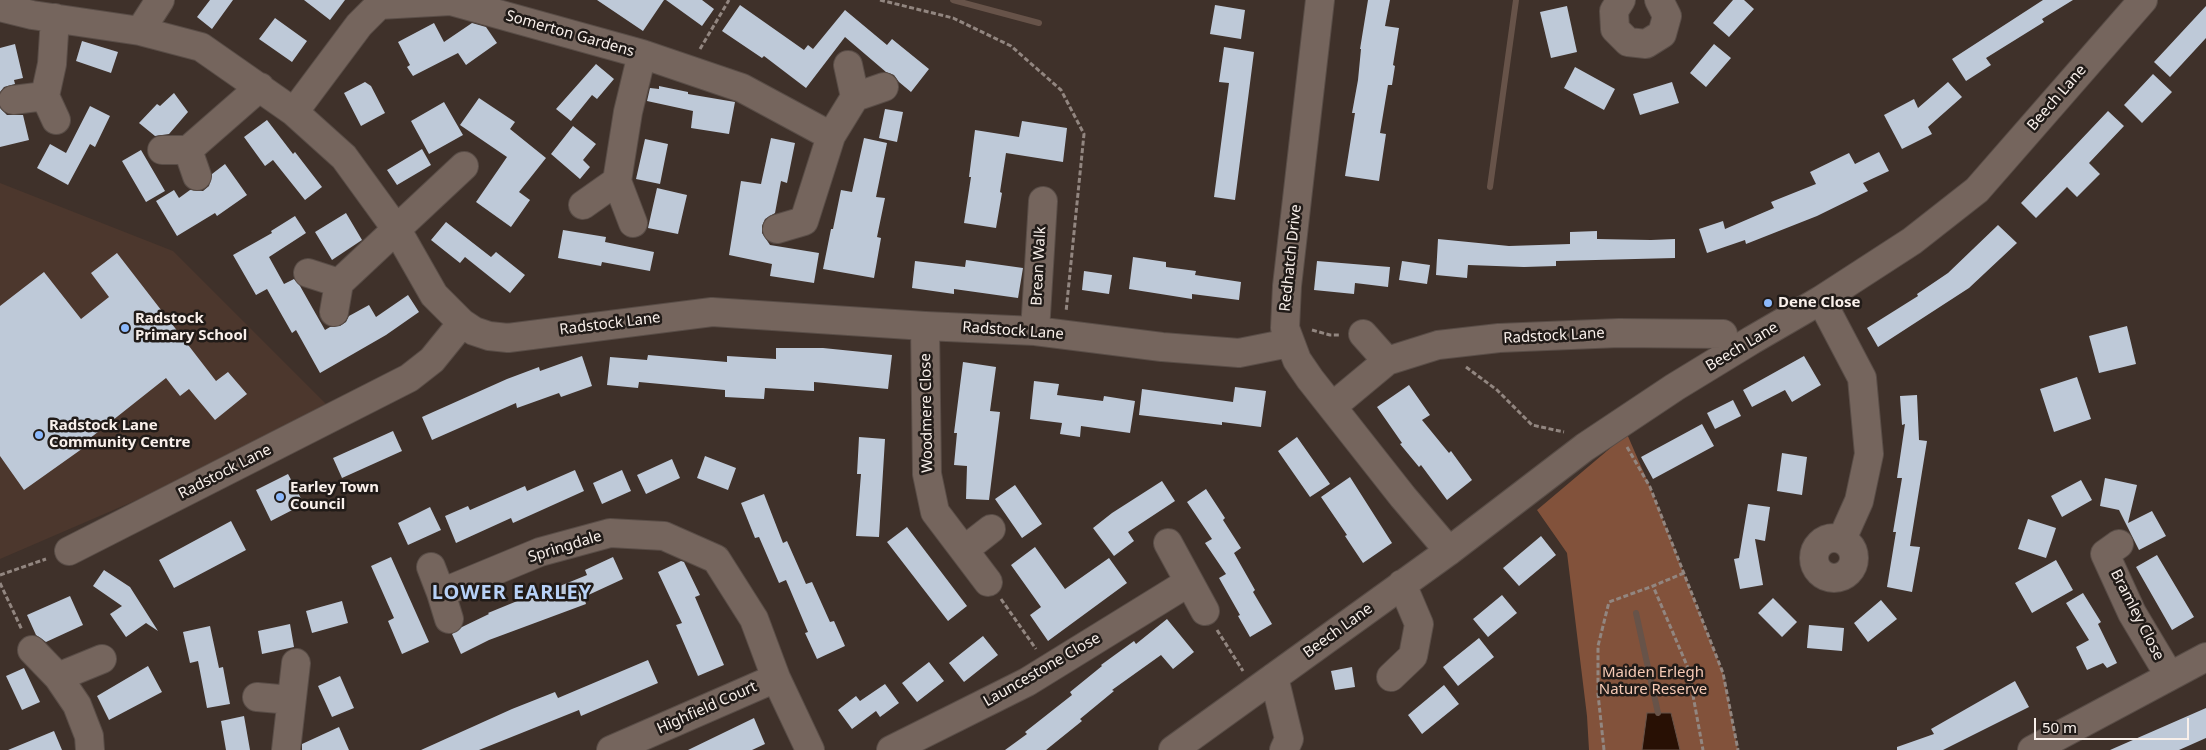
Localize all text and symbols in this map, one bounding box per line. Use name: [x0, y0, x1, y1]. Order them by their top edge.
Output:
street label: Somerton Gardens: [504, 7, 636, 61]
street label: Beech Lane: [2024, 62, 2090, 134]
street label: Redhatch Drive: [1276, 204, 1306, 312]
street label: Brean Walk: [1028, 226, 1050, 306]
place label: Dene Close: [1778, 294, 1860, 312]
marker: Dene Close: [1762, 297, 1774, 309]
street label: Radstock Lane: [558, 309, 662, 339]
place label: Radstock Primary School: [135, 310, 247, 345]
street label: Radstock Lane: [962, 318, 1064, 344]
street label: Beech Lane: [1703, 318, 1781, 376]
marker: Radstock Primary School: [119, 322, 131, 334]
street label: Radstock Lane: [1503, 324, 1605, 348]
street label: Woodmere Close: [917, 353, 937, 473]
place label: Radstock Lane Community Centre: [49, 417, 190, 452]
marker: Radstock Lane Community Centre: [33, 429, 45, 441]
street label: Radstock Lane: [176, 441, 274, 503]
place label: Earley Town Council: [290, 479, 379, 514]
marker: Earley Town Council: [274, 491, 286, 503]
street label: Springdale: [526, 527, 604, 567]
street label: Bramley Close: [2106, 566, 2168, 664]
district label: LOWER EARLEY: [430, 581, 594, 605]
street label: Beech Lane: [1300, 600, 1376, 662]
street label: Launcestone Close: [980, 629, 1104, 711]
park label: Maiden Erlegh Nature Reserve: [1599, 664, 1707, 699]
street label: Highfield Court: [654, 678, 760, 738]
scale bar: [2036, 708, 2191, 740]
text: 50 m: [2042, 717, 2077, 737]

